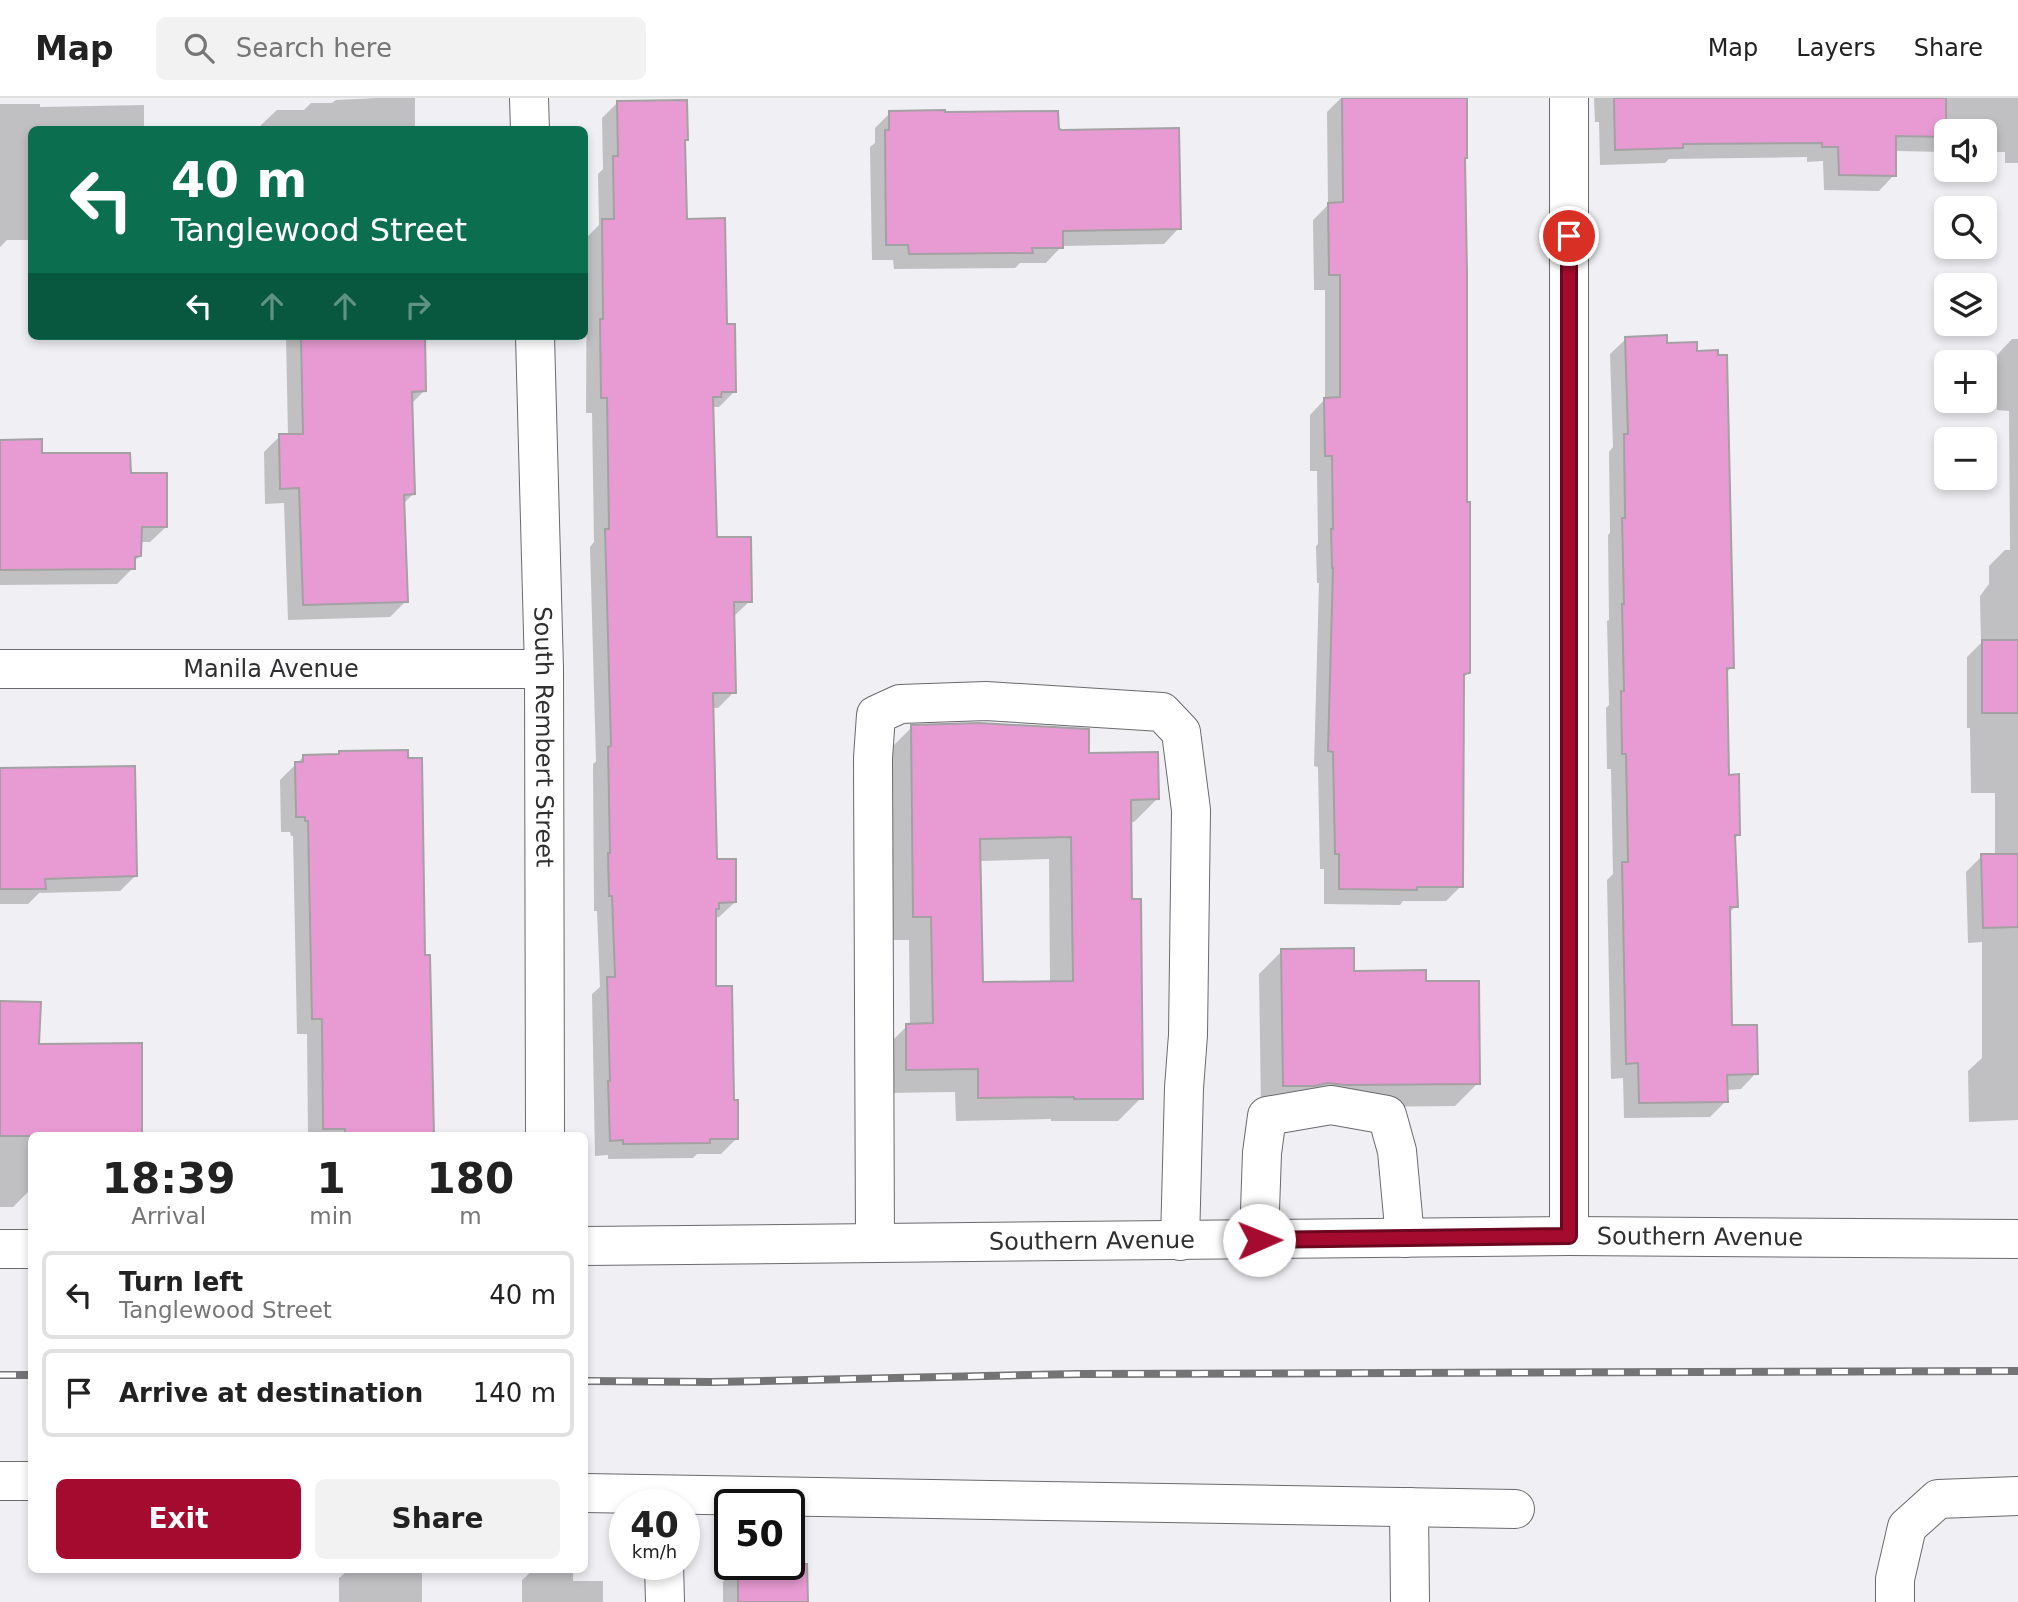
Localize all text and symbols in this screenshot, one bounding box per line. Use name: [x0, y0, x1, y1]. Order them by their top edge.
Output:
search box: [156, 17, 646, 80]
text: Map: [35, 29, 114, 68]
icon: search: [180, 29, 218, 67]
text: Search here: [236, 33, 392, 63]
text: Map: [1708, 34, 1758, 62]
text: Layers: [1796, 34, 1876, 62]
text: Share: [1914, 34, 1983, 62]
map controls: [1934, 119, 1997, 490]
button: sound: [1934, 119, 1997, 182]
text: 40 m: [171, 152, 307, 209]
icon: left: [56, 154, 147, 245]
button: search: [1934, 196, 1997, 259]
pin: [1539, 206, 1599, 266]
text: Tanglewood Street: [171, 211, 467, 249]
icon: arrive: [1550, 217, 1588, 255]
button: layers: [1934, 273, 1997, 336]
icon: left: [180, 287, 218, 325]
icon: ahead: [253, 287, 291, 325]
icon: ahead: [326, 287, 364, 325]
icon: right: [399, 287, 437, 325]
button: +: [1934, 350, 1997, 413]
button: −: [1934, 427, 1997, 490]
street label: South Rembert Street: [528, 606, 558, 867]
street label: Manila Avenue: [183, 655, 359, 683]
text: 18:39: [102, 1154, 236, 1203]
text: 1: [316, 1154, 346, 1203]
text: 180: [427, 1154, 514, 1203]
text: Arrival: [131, 1203, 206, 1229]
text: min: [309, 1203, 353, 1229]
text: m: [459, 1203, 482, 1229]
position arrow: [1222, 1203, 1296, 1277]
street label: Southern Avenue: [1597, 1222, 1803, 1252]
street label: Southern Avenue: [989, 1226, 1195, 1256]
text: Turn left: [119, 1267, 243, 1297]
icon: left: [60, 1276, 98, 1314]
text: 40 m: [489, 1280, 556, 1310]
text: Tanglewood Street: [119, 1297, 332, 1323]
icon: arrive: [60, 1374, 98, 1412]
text: Arrive at destination: [119, 1378, 423, 1408]
text: 140 m: [473, 1378, 556, 1408]
button: Exit: [56, 1479, 301, 1559]
button: Share: [315, 1479, 560, 1559]
speed limit sign: 50: [714, 1489, 805, 1580]
text: 40: [630, 1505, 679, 1545]
text: km/h: [632, 1541, 677, 1562]

